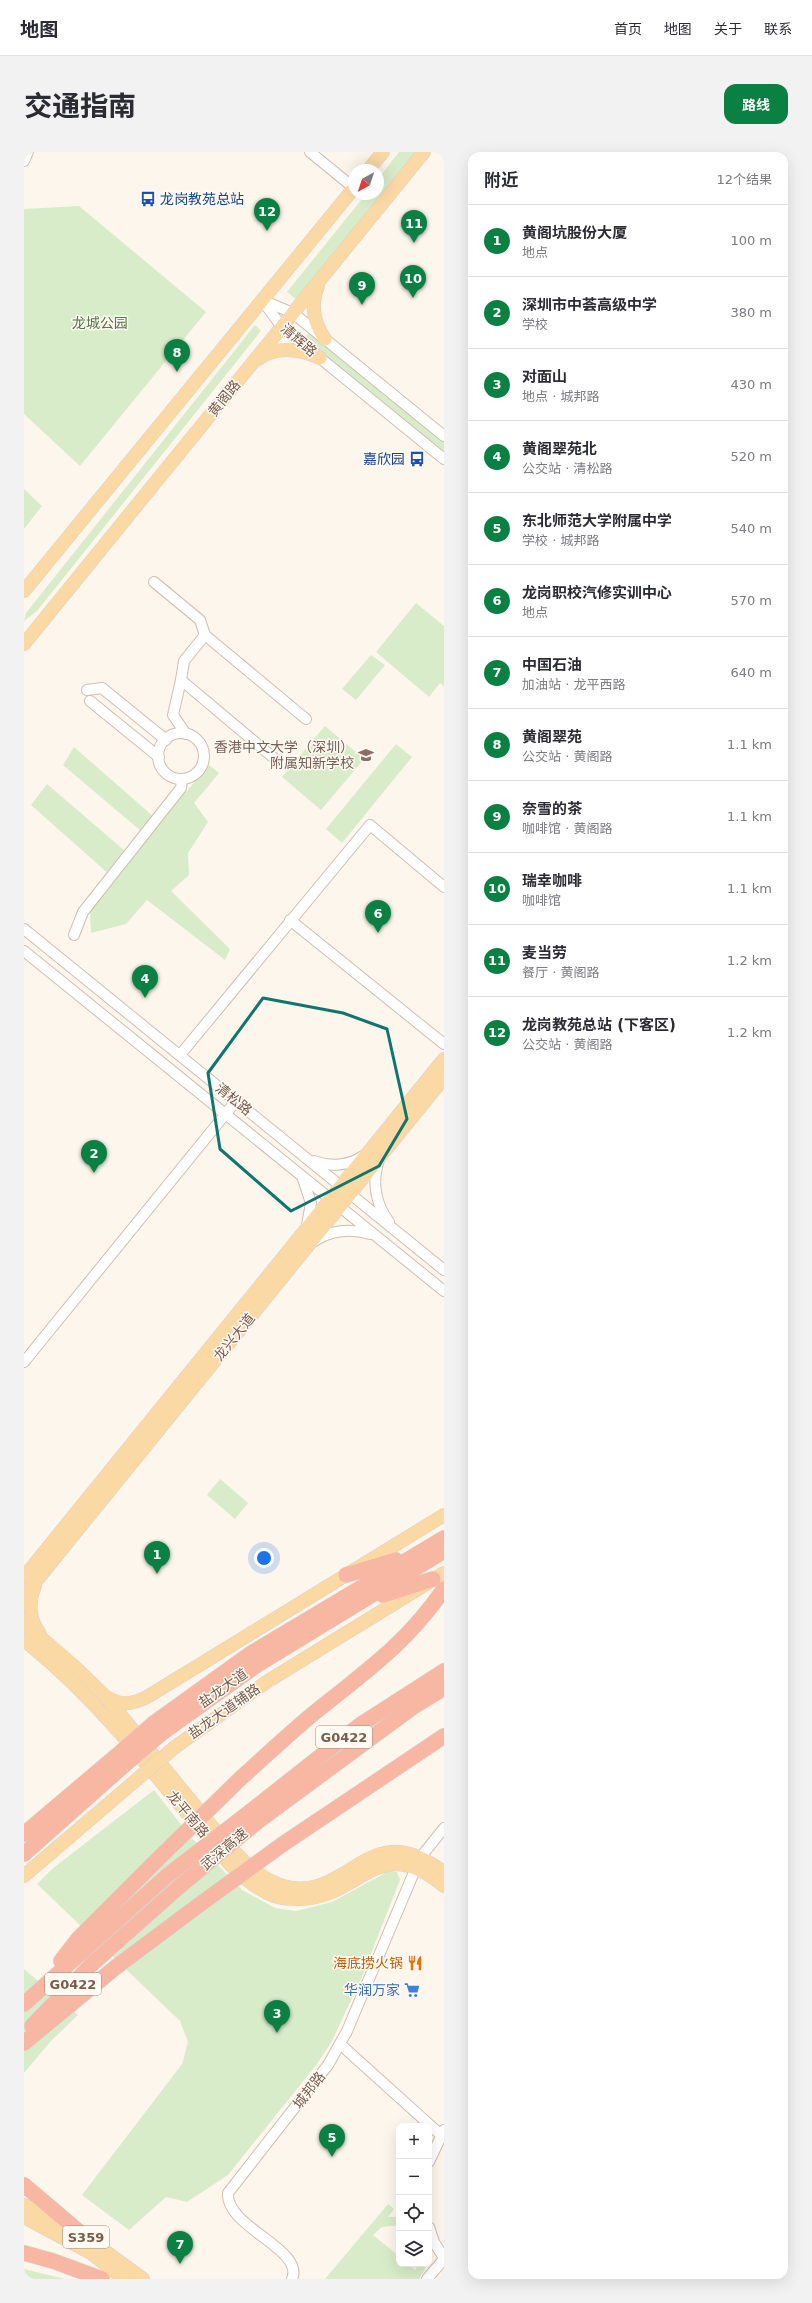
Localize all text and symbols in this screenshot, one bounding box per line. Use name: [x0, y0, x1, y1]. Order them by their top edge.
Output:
text: 地图: [20, 18, 58, 40]
text: 首页: [614, 21, 642, 37]
text: 地图: [664, 21, 692, 37]
text: 关于: [714, 21, 742, 37]
text: 联系: [764, 21, 792, 37]
button: 路线: [724, 84, 788, 124]
text: 交通指南: [24, 90, 136, 123]
north arrow: [348, 164, 384, 200]
text: 附近: [484, 170, 518, 190]
text: 12个结果: [716, 172, 772, 187]
bus stop icon: 龙岗教苑总站: [139, 190, 157, 208]
place label: 龙岗教苑总站: [160, 191, 244, 207]
pin: 12: [254, 198, 280, 231]
pin: 11: [401, 210, 427, 243]
text: 黄阁坑股份大厦: [522, 224, 627, 242]
text: 1: [492, 233, 502, 248]
text: 100 m: [730, 233, 772, 248]
text: 地点: [522, 245, 548, 260]
pin: 10: [400, 265, 426, 298]
pin: 9: [349, 272, 375, 305]
text: 深圳市中荟高级中学: [522, 296, 657, 314]
text: 2: [492, 305, 502, 320]
text: 380 m: [730, 305, 772, 320]
park label: 龙城公园: [72, 315, 128, 331]
text: 学校: [522, 317, 548, 332]
street label: 清辉路: [278, 320, 320, 360]
pin: 8: [164, 339, 190, 372]
text: 对面山: [522, 368, 567, 386]
street label: 黄阁路: [205, 377, 243, 419]
text: 3: [492, 377, 502, 392]
text: 430 m: [730, 377, 772, 392]
text: 地点 · 城邦路: [522, 389, 599, 404]
text: 黄阁翠苑北: [522, 440, 597, 458]
text: 4: [492, 449, 502, 464]
text: 520 m: [730, 449, 772, 464]
bus stop icon: 嘉欣园: [408, 450, 426, 468]
place label: 嘉欣园: [363, 451, 405, 467]
text: 公交站 · 清松路: [522, 461, 612, 476]
text: 东北师范大学附属中学: [522, 512, 672, 530]
text: 5: [492, 521, 502, 536]
text: 540 m: [730, 521, 772, 536]
text: 学校 · 城邦路: [522, 533, 599, 548]
text: 龙岗职校汽修实训中心: [522, 584, 672, 602]
text: 6: [492, 593, 502, 608]
text: 570 m: [730, 593, 772, 608]
text: 地点: [522, 605, 548, 620]
text: 中国石油: [522, 656, 582, 674]
text: 7: [492, 665, 502, 680]
text: 640 m: [730, 665, 772, 680]
text: 加油站 · 龙平西路: [522, 677, 625, 692]
text: 黄阁翠苑: [522, 728, 582, 746]
text: 8: [492, 737, 502, 752]
text: 1.1 km: [727, 737, 772, 752]
place label: 香港中文大学（深圳） 附属知新学校: [214, 739, 354, 771]
school or university icon: 香港中文大学（深圳） 附属知新学校: [357, 746, 375, 764]
text: 公交站 · 黄阁路: [522, 749, 612, 764]
text: 奈雪的茶: [522, 800, 582, 818]
text: 9: [492, 809, 502, 824]
text: 1.1 km: [727, 809, 772, 824]
text: 咖啡馆 · 黄阁路: [522, 821, 612, 836]
text: 瑞幸咖啡: [522, 872, 582, 890]
text: 10: [488, 881, 506, 896]
text: 1.1 km: [727, 881, 772, 896]
text: 咖啡馆: [522, 893, 561, 908]
pin: 6: [365, 900, 391, 933]
text: 麦当劳: [522, 944, 567, 962]
text: 11: [488, 953, 506, 968]
text: 1.2 km: [727, 953, 772, 968]
pin: 4: [132, 965, 158, 998]
text: 餐厅 · 黄阁路: [522, 965, 599, 980]
text: 龙岗教苑总站 (下客区): [522, 1016, 676, 1034]
text: 12: [488, 1025, 506, 1040]
text: 1.2 km: [727, 1025, 772, 1040]
text: 公交站 · 黄阁路: [522, 1037, 612, 1052]
street label: 清松路: [213, 1080, 255, 1118]
pin: 2: [81, 1140, 107, 1173]
street label: 龙兴大道: [210, 1310, 258, 1364]
pin: 1: [144, 1541, 170, 1574]
your location: [254, 1548, 274, 1568]
street label: 盐龙大道: [195, 1665, 251, 1711]
street label: 盐龙大道辅路: [185, 1680, 263, 1742]
road number: G0422: [316, 1726, 372, 1748]
street label: 龙平南路: [164, 1787, 212, 1841]
street label: 武深高速: [197, 1825, 251, 1873]
restaurant icon: 海底捞火锅: [406, 1954, 424, 1972]
place label: 海底捞火锅: [333, 1955, 403, 1971]
road number: G0422: [45, 1973, 101, 1995]
supermarket icon: 华润万家: [403, 1981, 421, 1999]
place label: 华润万家: [344, 1982, 400, 1998]
pin: 3: [264, 2000, 290, 2033]
street label: 城邦路: [290, 2069, 328, 2111]
map controls: [396, 2123, 432, 2267]
button: +: [396, 2123, 432, 2159]
pin: 5: [319, 2124, 345, 2157]
button: −: [396, 2159, 432, 2195]
button: locate: [396, 2195, 432, 2231]
road number: S359: [63, 2226, 109, 2248]
pin: 7: [167, 2231, 193, 2264]
button: layers: [396, 2231, 432, 2267]

